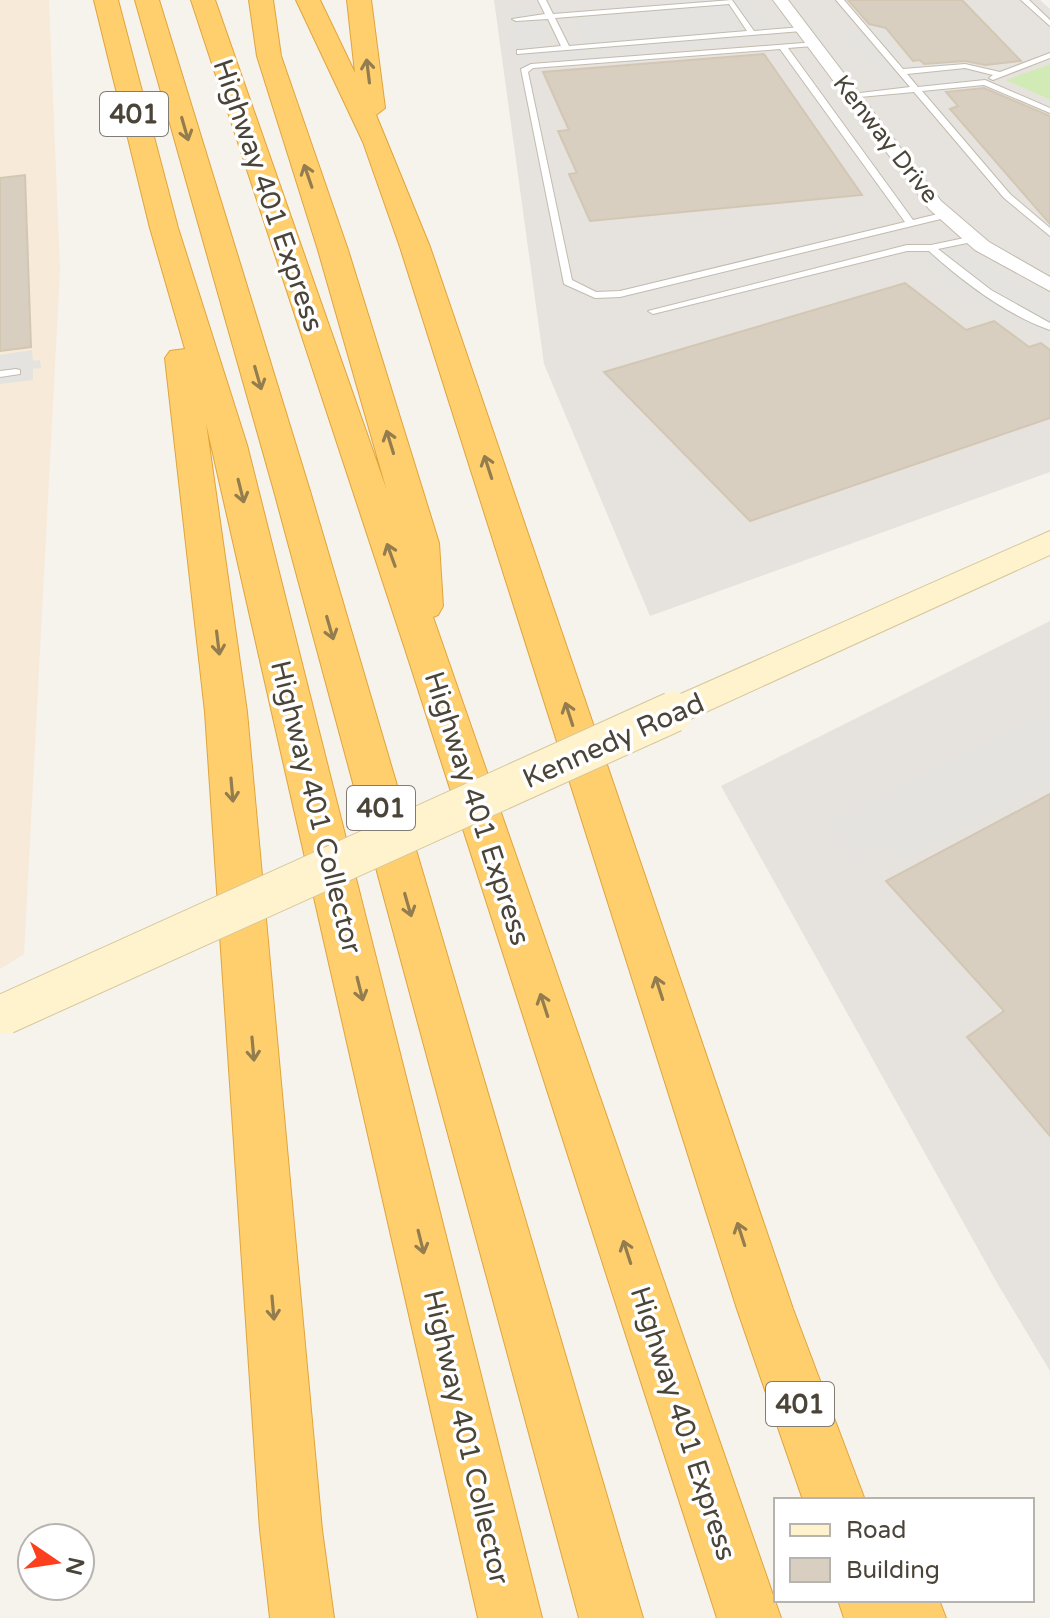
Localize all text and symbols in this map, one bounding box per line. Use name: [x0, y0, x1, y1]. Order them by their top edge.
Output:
street label: Highway 401 Express: [205, 55, 331, 336]
one-way arrow: [360, 58, 375, 85]
street label: Kenway Drive: [827, 70, 945, 209]
road number: 401: [100, 92, 168, 136]
one-way arrow: [178, 115, 193, 141]
one-way arrow: [300, 164, 315, 189]
one-way arrow: [252, 365, 266, 390]
one-way arrow: [382, 429, 397, 455]
one-way arrow: [479, 455, 494, 480]
one-way arrow: [234, 478, 249, 504]
one-way arrow: [383, 544, 397, 568]
one-way arrow: [324, 614, 339, 640]
one-way arrow: [211, 630, 226, 656]
street label: Highway 401 Collector: [263, 657, 369, 958]
street label: Highway 401 Express: [417, 667, 537, 949]
street label: Kennedy Road: [517, 686, 709, 796]
one-way arrow: [561, 702, 575, 727]
one-way arrow: [225, 776, 240, 803]
road number: 401: [347, 786, 415, 830]
one-way arrow: [401, 892, 416, 918]
one-way arrow: [651, 975, 666, 1000]
one-way arrow: [354, 976, 369, 1002]
one-way arrow: [536, 993, 551, 1018]
one-way arrow: [246, 1035, 261, 1062]
one-way arrow: [732, 1222, 747, 1247]
one-way arrow: [415, 1228, 430, 1254]
one-way arrow: [618, 1240, 633, 1265]
street label: Highway 401 Express: [623, 1282, 743, 1564]
street label: Highway 401 Collector: [416, 1287, 517, 1588]
one-way arrow: [266, 1294, 281, 1321]
road number: 401: [766, 1382, 834, 1426]
legend: [774, 1498, 1034, 1602]
text: Road: [846, 1516, 906, 1545]
north arrow: [16, 1522, 96, 1602]
text: N: [60, 1555, 89, 1578]
text: Building: [846, 1556, 940, 1585]

